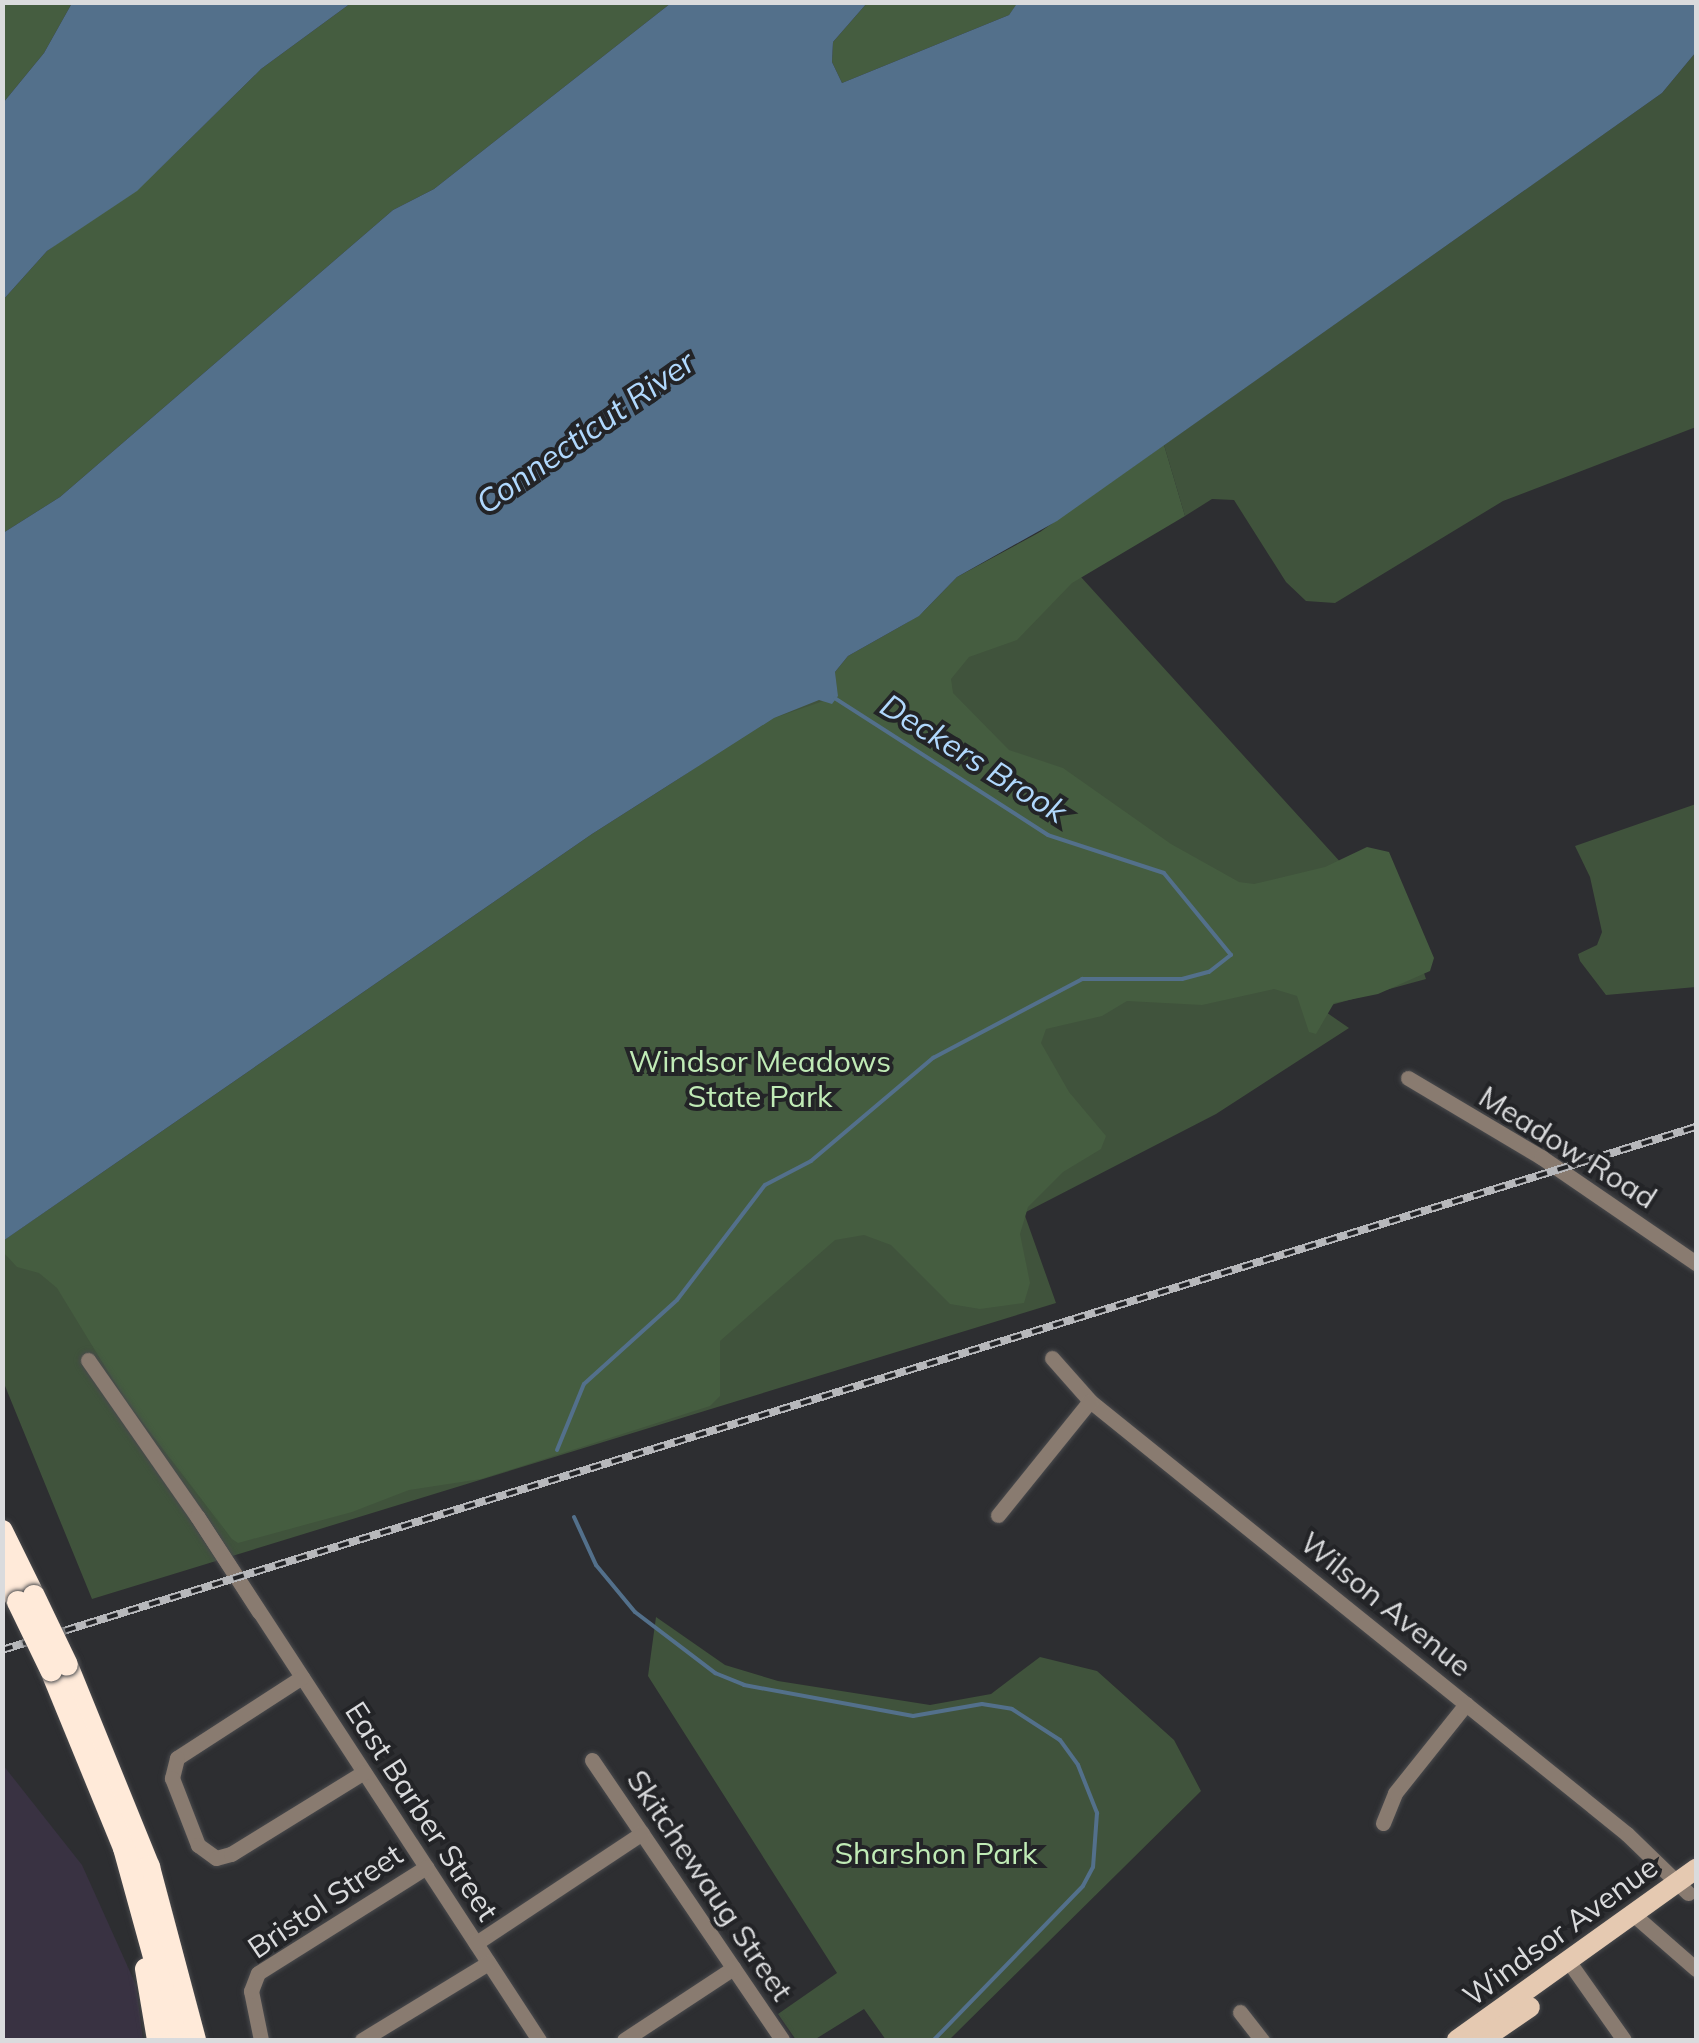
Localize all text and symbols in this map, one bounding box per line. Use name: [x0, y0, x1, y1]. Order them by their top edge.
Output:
water label: Connecticut River: [468, 342, 702, 522]
water label: Deckers Brook: [874, 685, 1074, 831]
park label: Windsor Meadows State Park: [629, 1043, 891, 1114]
street label: Meadow Road: [1473, 1078, 1663, 1216]
street label: Wilson Avenue: [1293, 1524, 1479, 1684]
street label: East Barber Street: [338, 1695, 506, 1927]
street label: Skitchewaug Street: [620, 1763, 800, 2007]
park label: Sharshon Park: [834, 1835, 1038, 1871]
street label: Bristol Street: [241, 1836, 409, 1966]
street label: Windsor Avenue: [1456, 1848, 1664, 2014]

